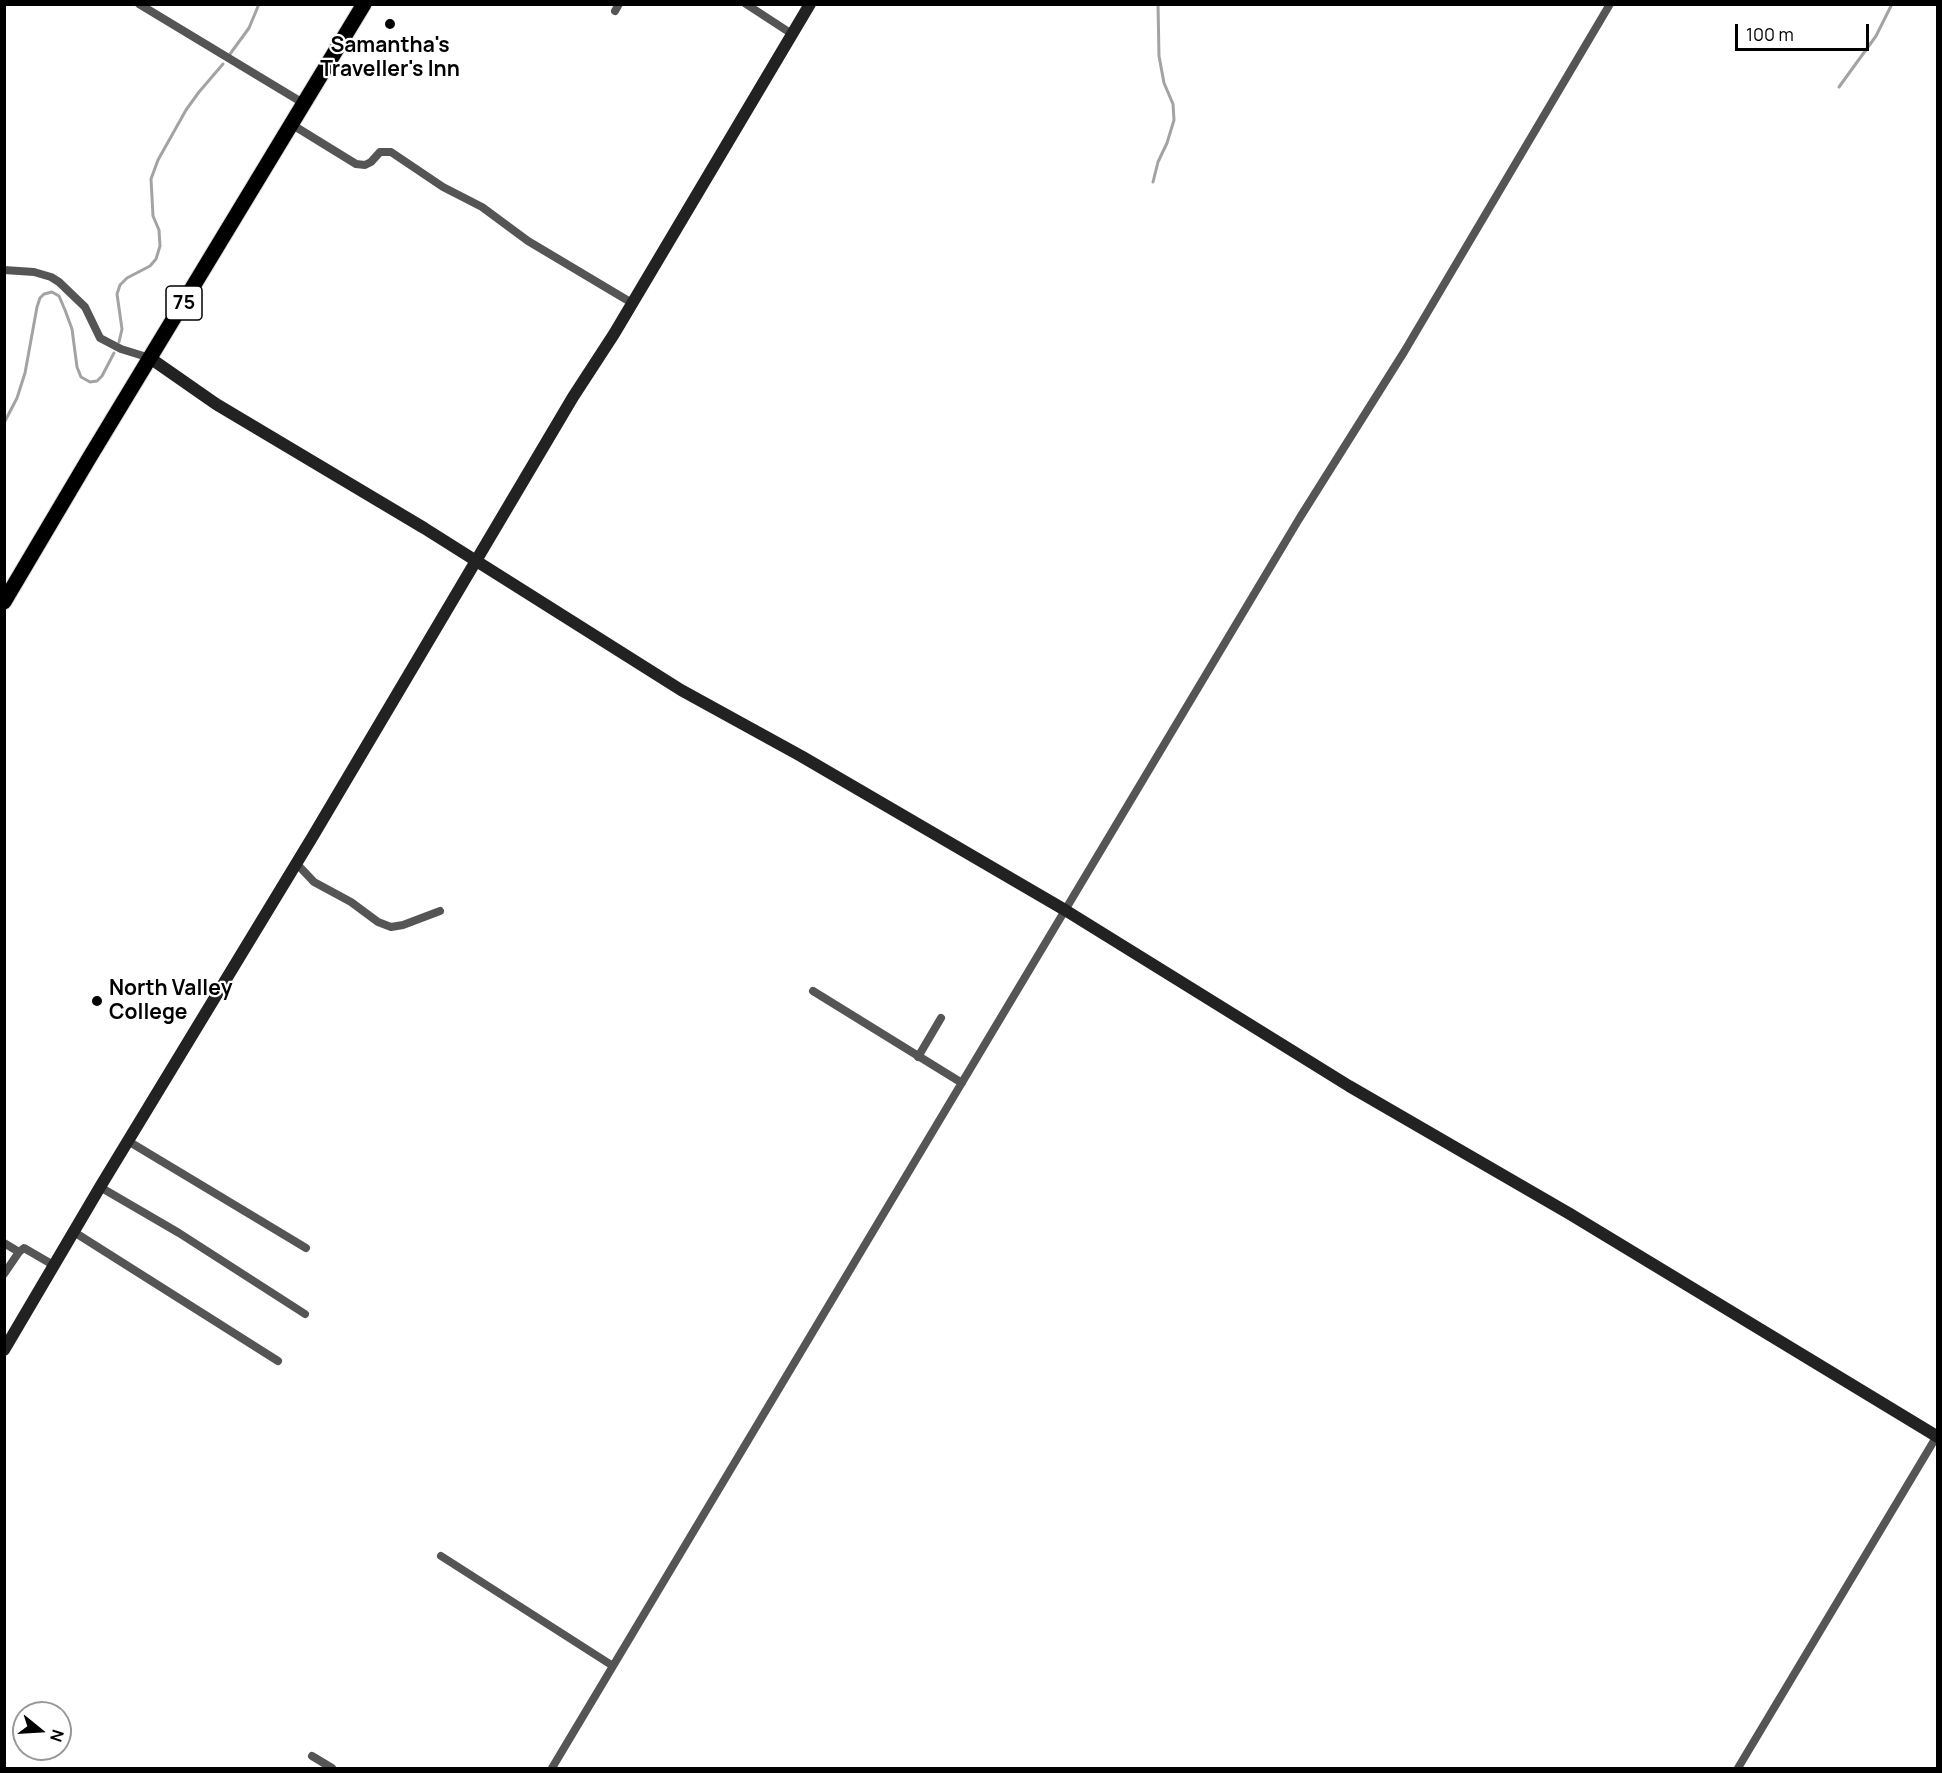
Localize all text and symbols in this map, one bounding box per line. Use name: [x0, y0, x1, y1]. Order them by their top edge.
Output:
scale bar: [1738, 12, 1872, 50]
marker: Samantha's Traveller's Inn: [383, 17, 397, 31]
text: 100 m: [1746, 22, 1794, 46]
place label: Samantha's Traveller's Inn: [320, 33, 460, 83]
road number: 75: [166, 286, 202, 320]
place label: North Valley College: [109, 976, 232, 1026]
marker: North Valley College: [90, 994, 104, 1008]
north arrow: [12, 1701, 72, 1761]
text: N: [45, 1727, 69, 1745]

